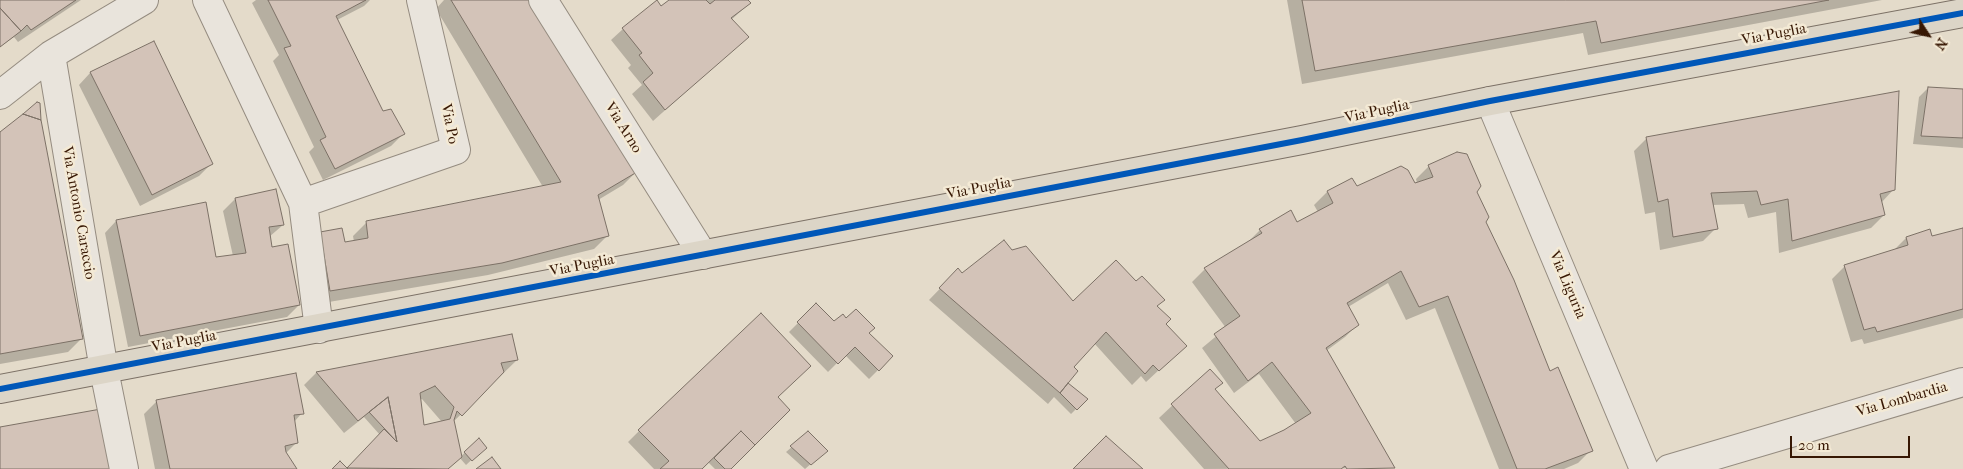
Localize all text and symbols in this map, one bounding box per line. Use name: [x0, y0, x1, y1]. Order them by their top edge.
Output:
north arrow: [1903, 10, 1953, 60]
street label: Via Puglia: [1740, 20, 1808, 50]
text: N: [1931, 35, 1951, 53]
street label: Via Puglia: [1343, 96, 1411, 128]
street label: Via Arno: [600, 99, 646, 157]
street label: Via Po: [436, 102, 462, 146]
street label: Via Antonio Caraccio: [57, 145, 99, 281]
street label: Via Puglia: [945, 174, 1013, 204]
street label: Via Liguria: [1545, 248, 1589, 322]
street label: Via Puglia: [548, 251, 616, 281]
street label: Via Puglia: [150, 327, 218, 357]
street label: Via Lombardia: [1854, 378, 1950, 422]
scale bar: [1793, 426, 1913, 458]
text: 20 m: [1798, 436, 1830, 454]

